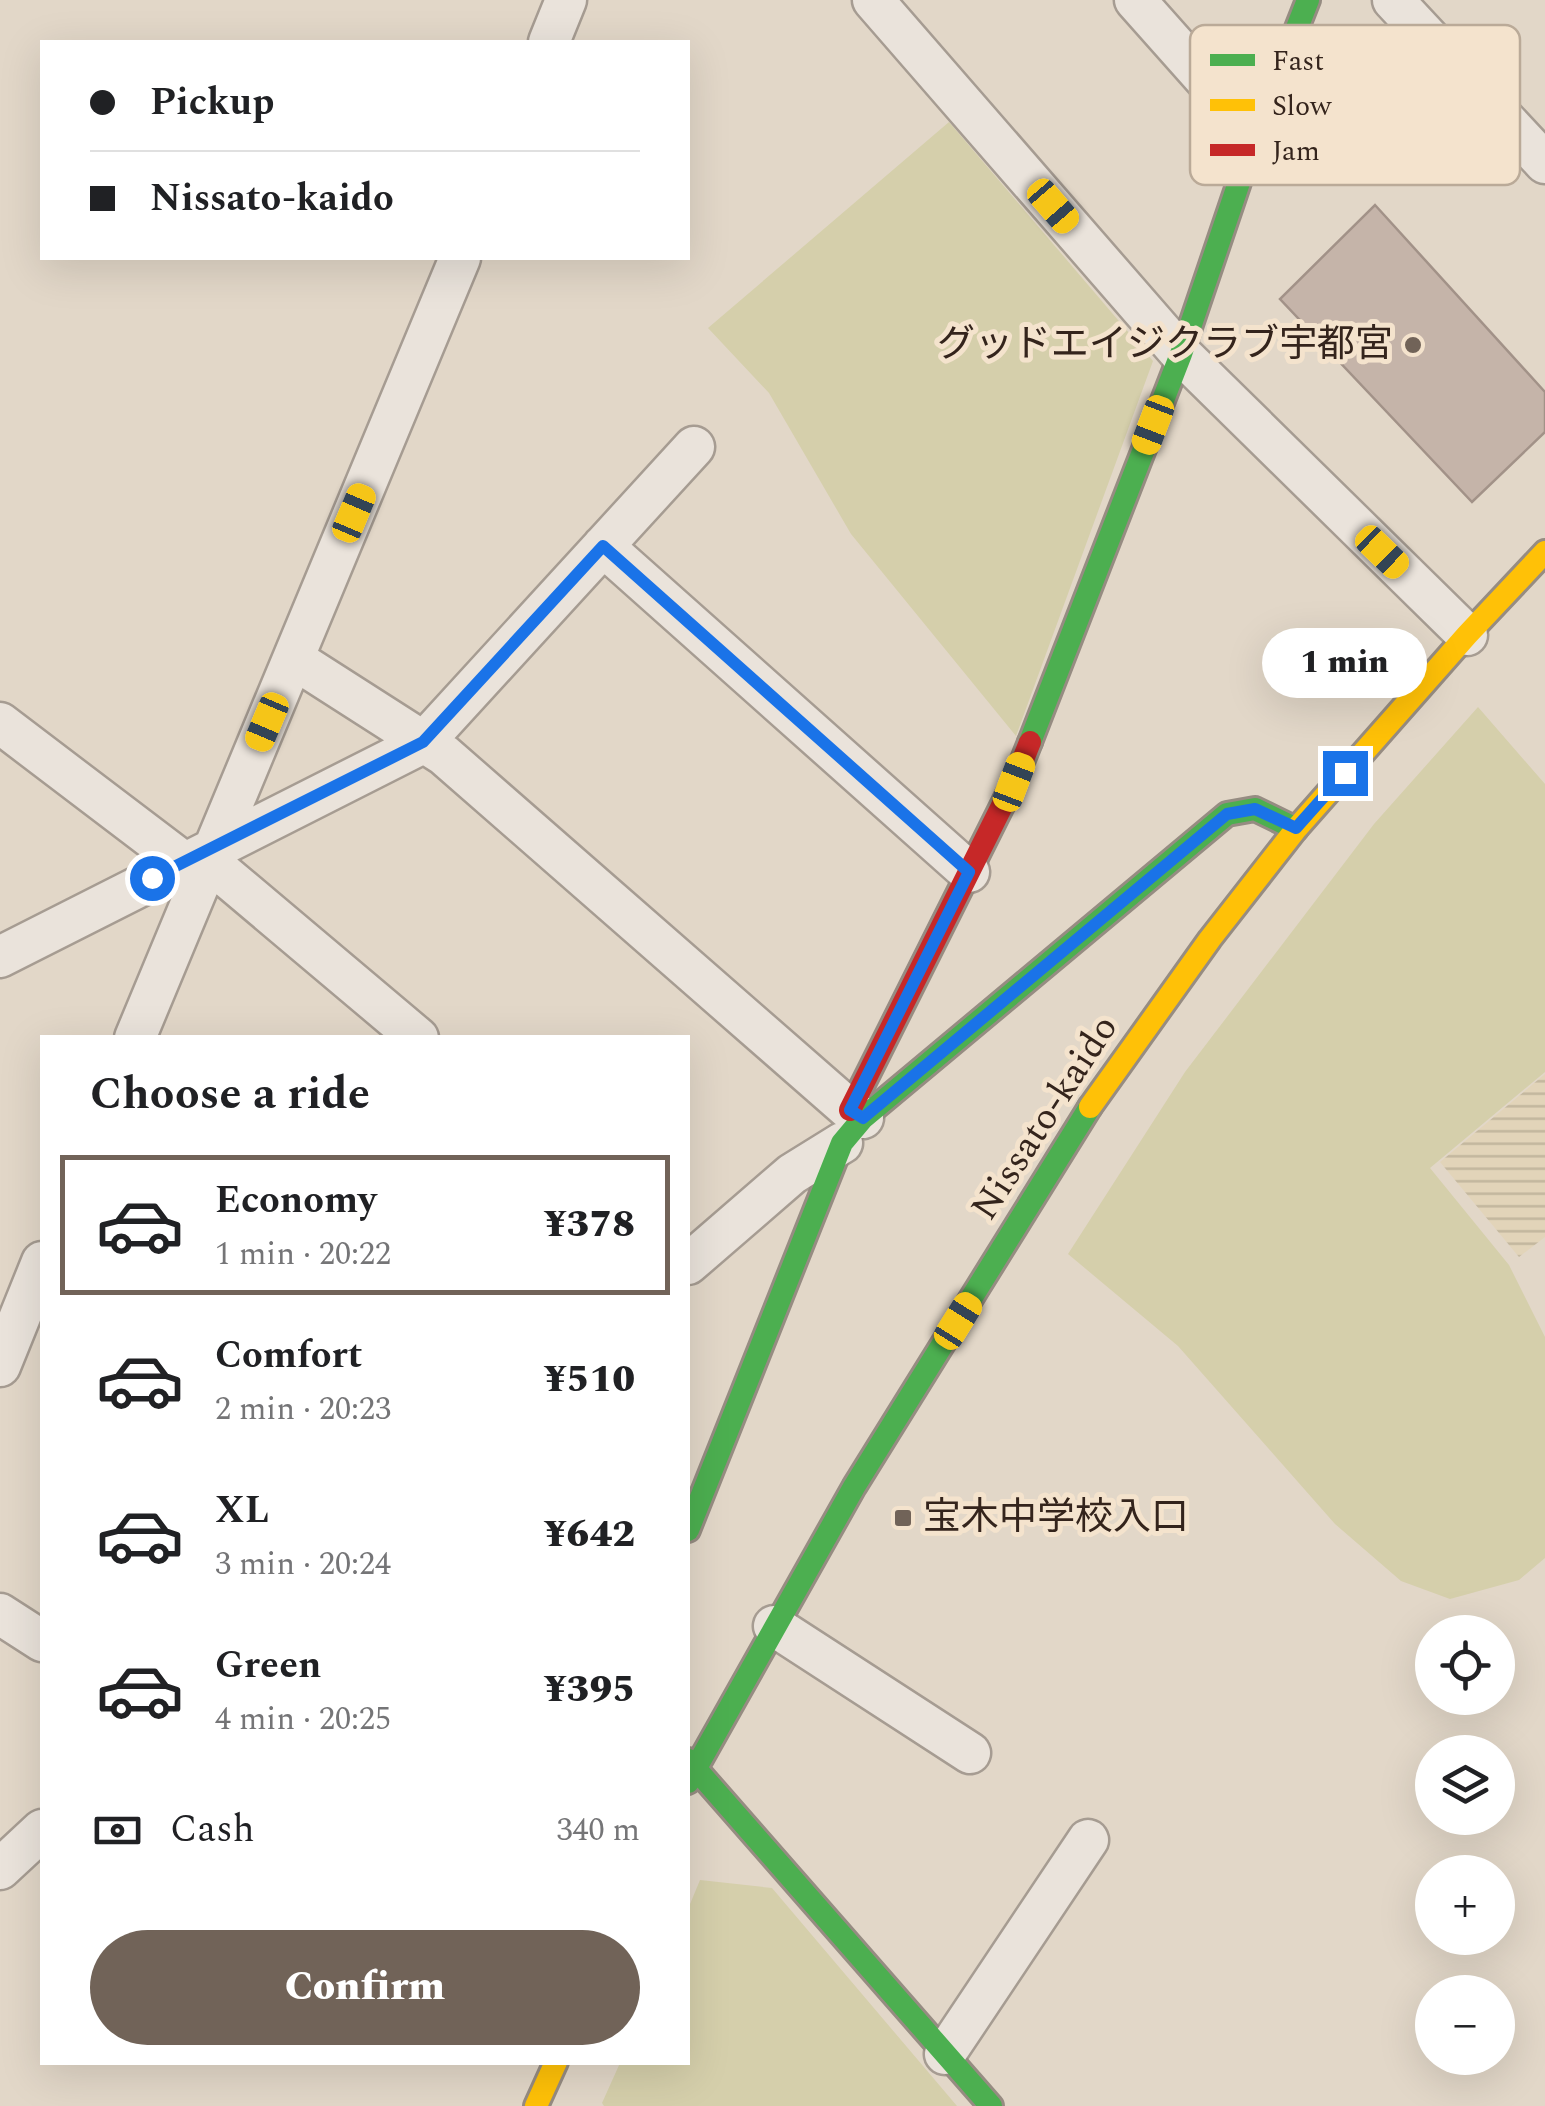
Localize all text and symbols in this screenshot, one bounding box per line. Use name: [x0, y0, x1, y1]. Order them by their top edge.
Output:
legend: [1190, 25, 1520, 185]
text: Fast: [1272, 40, 1324, 83]
text: Pickup: [150, 74, 274, 132]
text: Slow: [1272, 85, 1332, 128]
text: Jam: [1272, 130, 1320, 173]
text: Nissato-kaido: [150, 170, 394, 228]
car: [1022, 174, 1084, 238]
place label: グッドエイジクラブ宇都宮: [937, 316, 1393, 374]
marker: グッドエイジクラブ宇都宮: [1402, 334, 1424, 356]
car: [1128, 392, 1178, 458]
car: [328, 480, 380, 546]
car: [1350, 520, 1414, 584]
callout: 1 min: [1262, 628, 1428, 698]
text: 1 min: [1300, 638, 1389, 687]
car: [241, 689, 293, 755]
car: [989, 749, 1039, 815]
route end: [1323, 751, 1368, 796]
route start: [130, 856, 175, 901]
street label: Nissato-kaido: [957, 1004, 1133, 1232]
text: Choose a ride: [90, 1060, 370, 1129]
text: Economy: [215, 1172, 376, 1230]
icon: car: [95, 1180, 185, 1270]
text: ¥378: [544, 1196, 635, 1254]
text: 1 min · 20:22: [215, 1230, 391, 1279]
car: [929, 1288, 987, 1354]
text: Comfort: [215, 1327, 362, 1385]
icon: car: [95, 1335, 185, 1425]
text: ¥510: [544, 1351, 635, 1409]
text: 2 min · 20:23: [215, 1385, 391, 1434]
text: XL: [215, 1482, 269, 1540]
place label: 宝木中学校入口: [923, 1489, 1189, 1547]
icon: car: [95, 1490, 185, 1580]
text: ¥642: [544, 1506, 635, 1564]
marker: 宝木中学校入口: [892, 1507, 914, 1529]
text: 3 min · 20:24: [215, 1540, 391, 1589]
map controls: [1415, 1615, 1515, 2075]
button: locate: [1415, 1615, 1515, 1715]
text: Green: [215, 1637, 322, 1695]
icon: car: [95, 1645, 185, 1735]
text: ¥395: [544, 1661, 635, 1719]
text: 4 min · 20:25: [215, 1695, 391, 1744]
button: layers: [1415, 1735, 1515, 1835]
text: Cash: [170, 1801, 255, 1859]
icon: cash: [90, 1803, 145, 1858]
text: 340 m: [556, 1806, 640, 1855]
button: +: [1415, 1855, 1515, 1955]
button: Confirm: [90, 1930, 640, 2045]
button: −: [1415, 1975, 1515, 2075]

